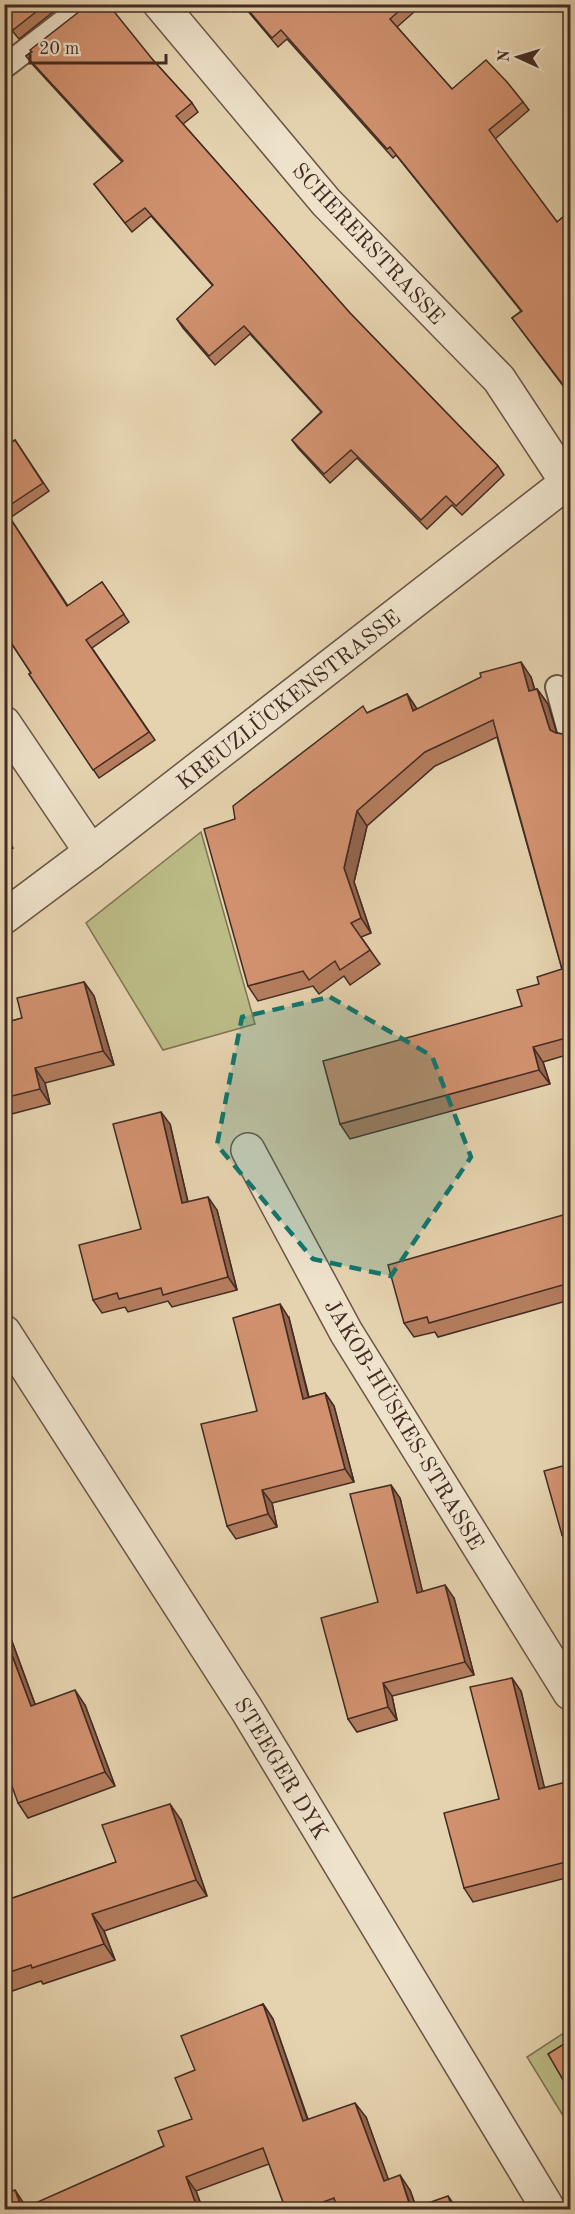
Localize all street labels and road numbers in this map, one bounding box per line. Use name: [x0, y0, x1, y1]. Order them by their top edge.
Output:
street label: SCHERERSTRASSE: [287, 159, 448, 329]
street label: KREUZLÜCKENSTRASSE: [172, 604, 405, 794]
street label: JAKOB-HÜSKES-STRASSE: [320, 1294, 489, 1554]
street label: STEEGER DYK: [229, 1694, 331, 1844]

